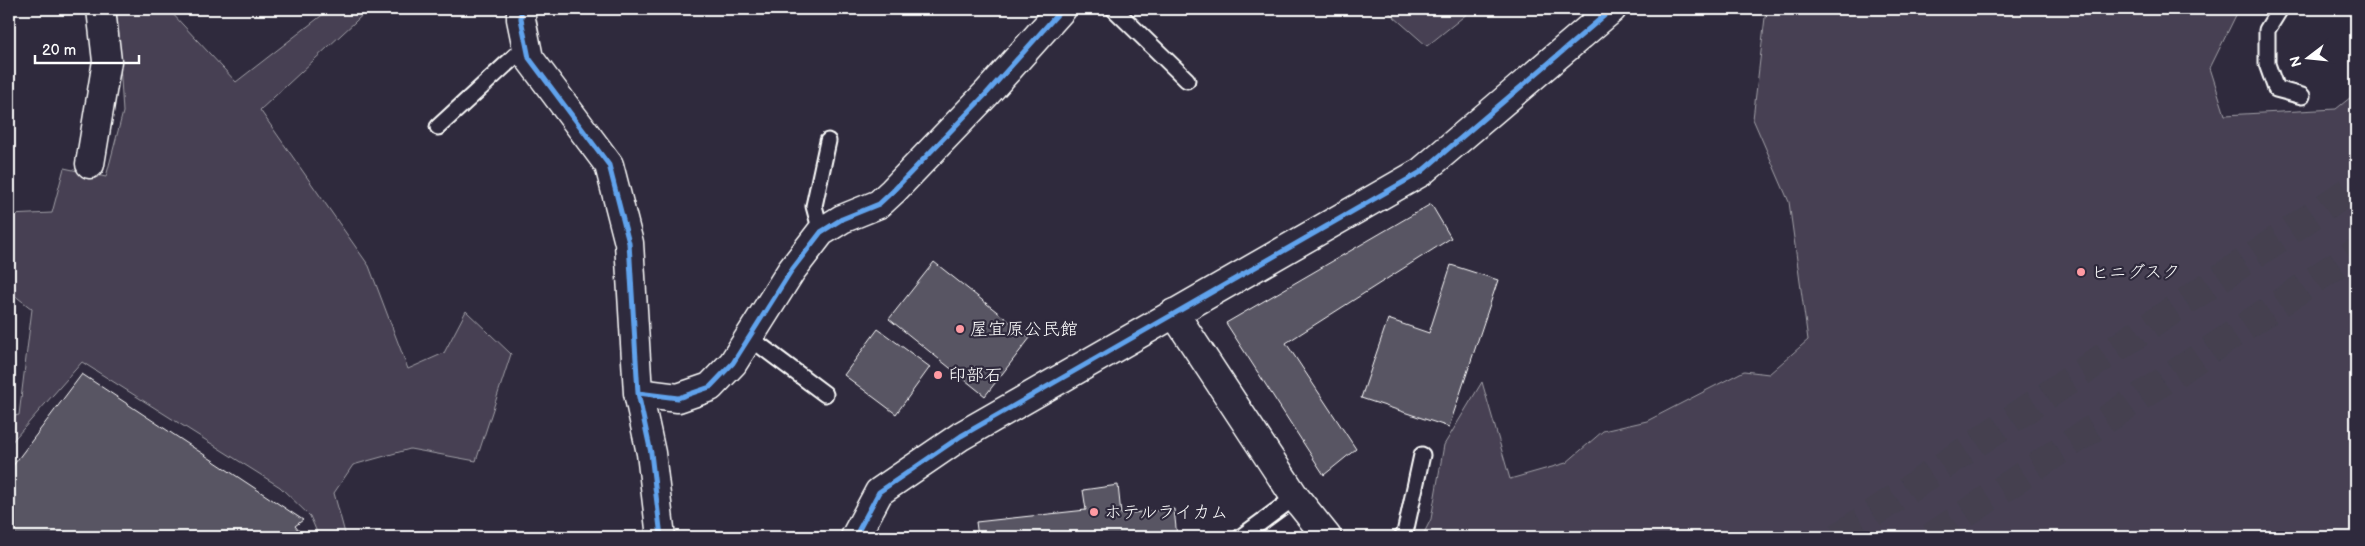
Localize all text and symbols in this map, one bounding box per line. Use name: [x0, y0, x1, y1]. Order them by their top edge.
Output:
scale bar: [35, 32, 139, 64]
north arrow: [2282, 32, 2332, 82]
text: 20 m: [42, 41, 76, 60]
text: N: [2286, 54, 2306, 69]
place label: ヒニグスク: [2091, 262, 2180, 283]
marker: ヒニグスク: [2075, 266, 2087, 278]
place label: 屋宜原公民館: [970, 319, 1078, 340]
marker: 屋宜原公民館: [954, 323, 966, 335]
place label: 印部石: [948, 365, 1002, 386]
marker: 印部石: [932, 369, 944, 381]
place label: ホテルライカム: [1104, 502, 1228, 523]
marker: ホテルライカム: [1088, 506, 1100, 518]

